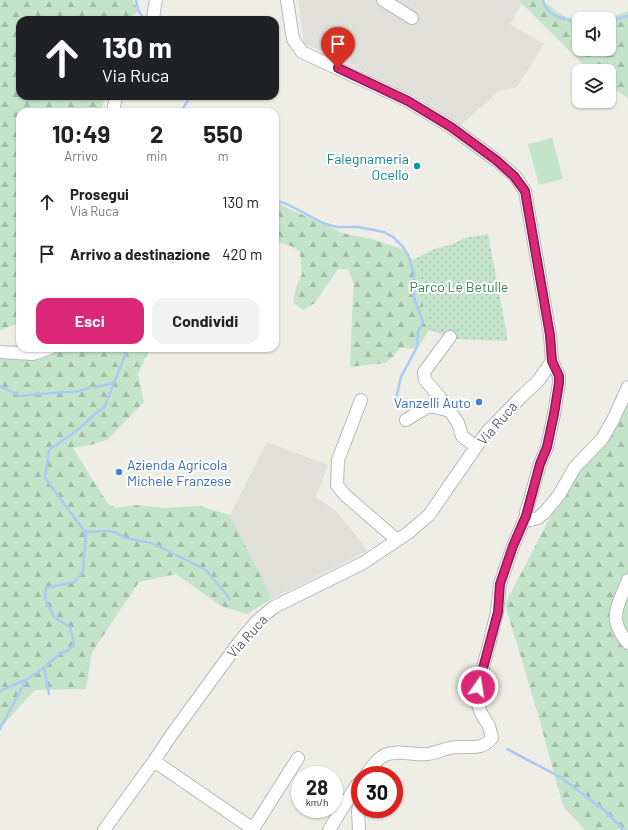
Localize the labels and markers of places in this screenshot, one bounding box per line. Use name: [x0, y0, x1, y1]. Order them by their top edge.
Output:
pin: [321, 27, 355, 68]
place label: Falegnameria Ocello: [327, 150, 409, 183]
marker: Falegnameria Ocello: [412, 161, 422, 171]
place label: Vanzelli Auto: [394, 394, 471, 411]
marker: Vanzelli Auto: [474, 397, 484, 407]
place label: Azienda Agricola Michele Franzese: [127, 456, 232, 489]
marker: Azienda Agricola Michele Franzese: [114, 467, 124, 477]

